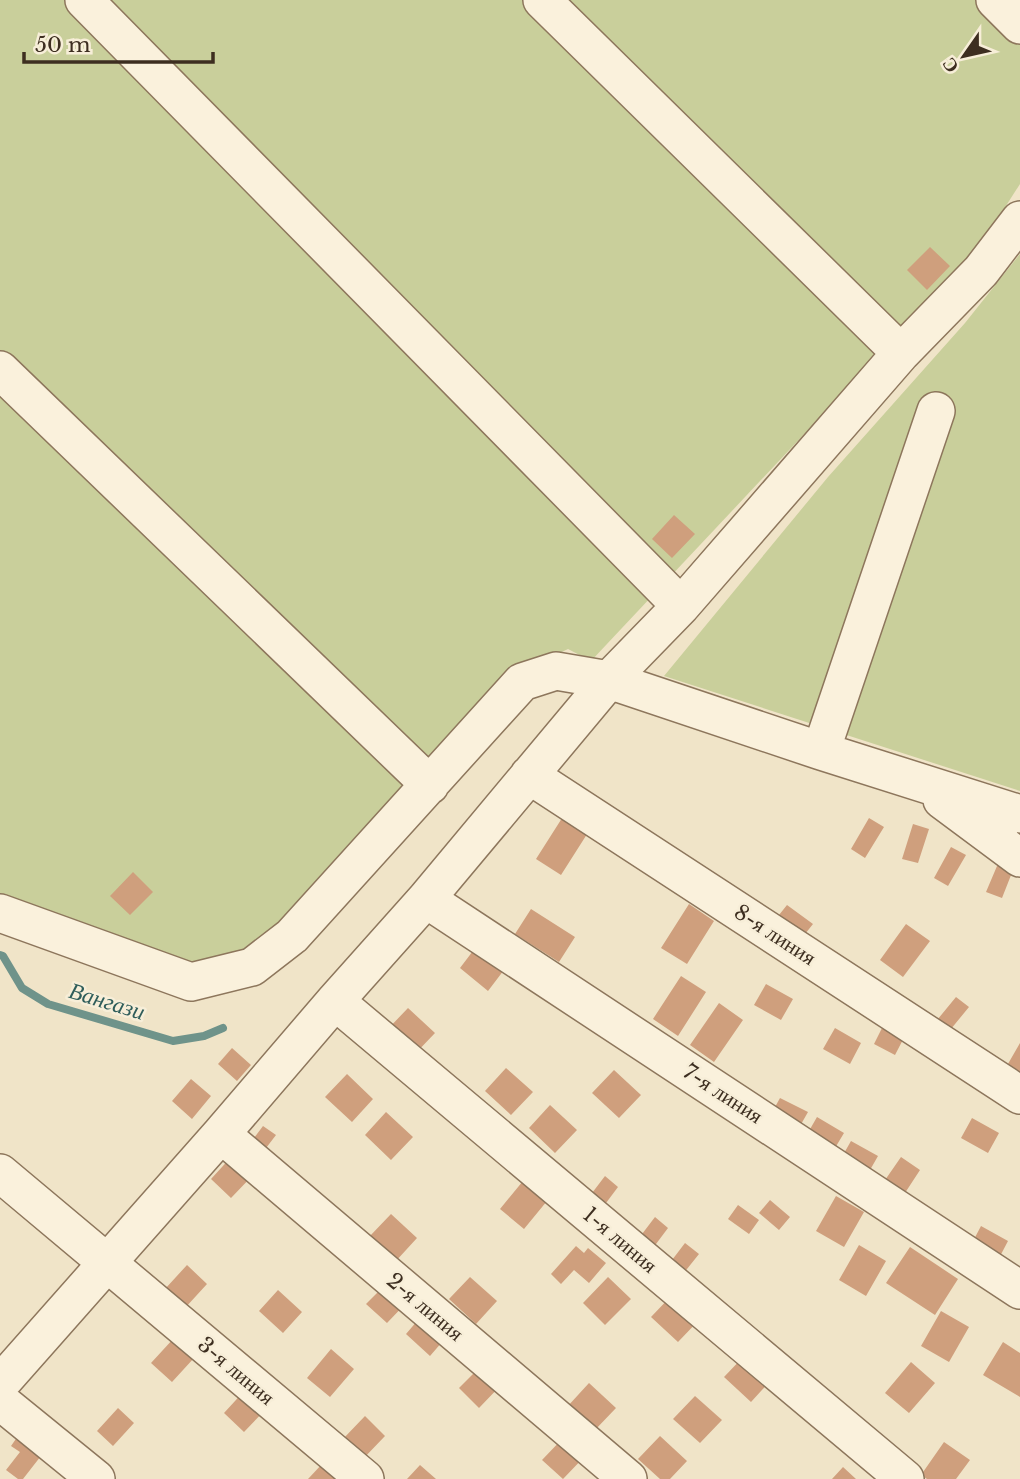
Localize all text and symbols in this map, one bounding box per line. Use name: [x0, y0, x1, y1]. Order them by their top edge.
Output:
scale bar: [24, 21, 214, 65]
north arrow: [929, 21, 999, 91]
text: 50 m: [35, 32, 91, 58]
text: С: [937, 53, 964, 77]
street label: 8-я линия: [729, 899, 821, 971]
water label: Вангази: [66, 976, 148, 1026]
street label: 7-я линия: [678, 1059, 768, 1129]
street label: 1-я линия: [578, 1202, 663, 1279]
street label: 2-я линия: [381, 1267, 469, 1347]
street label: 3-я линия: [192, 1331, 280, 1411]

